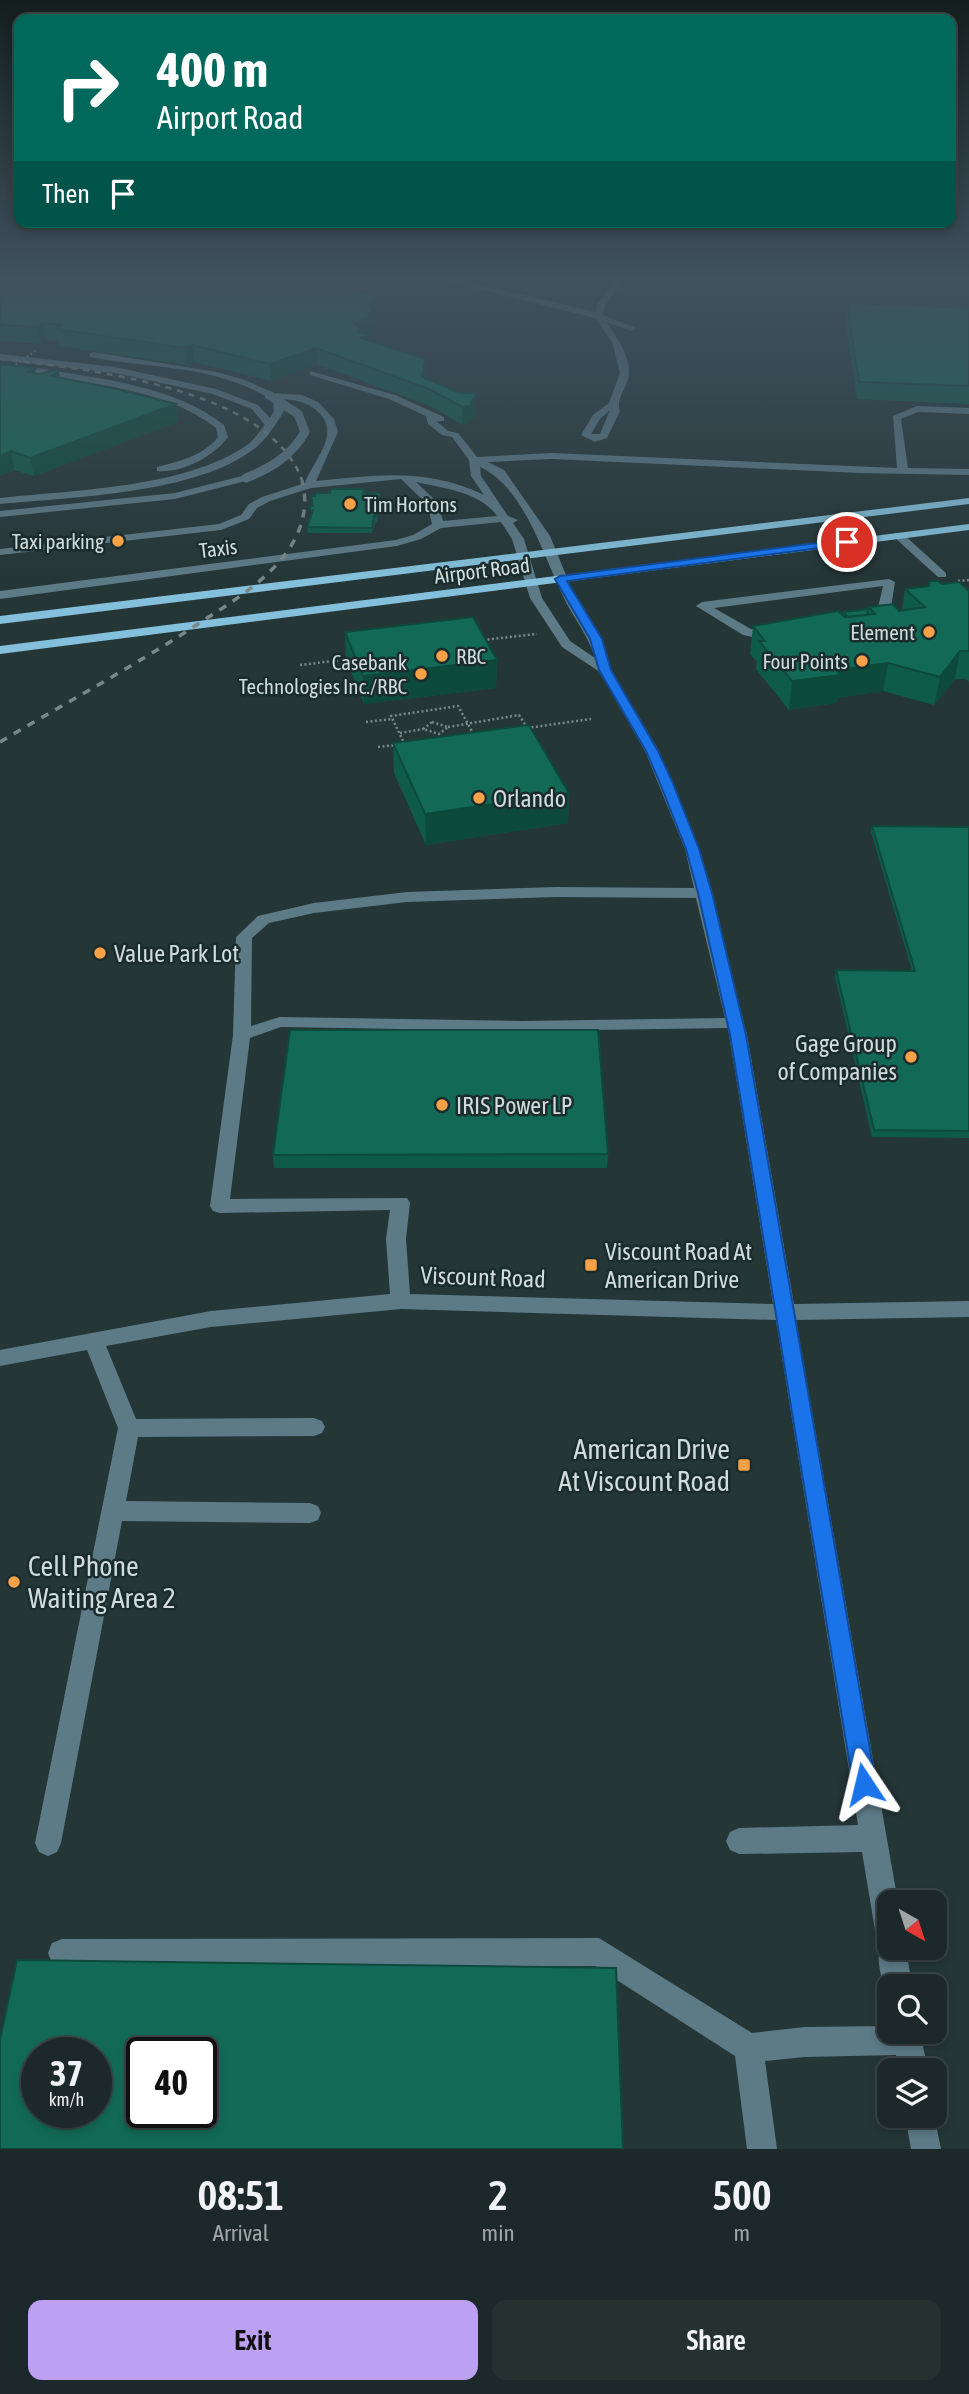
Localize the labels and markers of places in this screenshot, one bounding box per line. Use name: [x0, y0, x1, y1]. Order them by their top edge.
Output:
place label: Tim Hortons: [364, 492, 457, 516]
marker: Tim Hortons: [342, 496, 358, 512]
pin: [817, 512, 877, 572]
place label: Taxi parking: [12, 529, 104, 553]
marker: Taxi parking: [110, 533, 126, 549]
place label: Element: [850, 620, 915, 644]
marker: Element: [921, 624, 937, 640]
place label: RBC: [456, 644, 486, 668]
marker: RBC: [434, 648, 450, 664]
place label: Four Points: [762, 649, 848, 673]
place label: Casebank Technologies Inc./RBC: [239, 650, 408, 698]
marker: Four Points: [854, 653, 870, 669]
marker: Casebank Technologies Inc./RBC: [413, 666, 429, 682]
place label: Orlando: [493, 785, 566, 812]
marker: Orlando: [471, 790, 487, 806]
place label: Value Park Lot: [114, 940, 239, 967]
marker: Value Park Lot: [92, 945, 108, 961]
place label: Gage Group of Companies: [777, 1030, 897, 1085]
marker: Gage Group of Companies: [903, 1049, 919, 1065]
place label: IRIS Power LP: [456, 1092, 573, 1119]
marker: IRIS Power LP: [434, 1097, 450, 1113]
place label: Viscount Road At American Drive: [605, 1238, 752, 1293]
marker: Viscount Road At American Drive: [583, 1257, 599, 1273]
place label: American Drive At Viscount Road: [558, 1433, 730, 1497]
marker: American Drive At Viscount Road: [736, 1457, 752, 1473]
place label: Cell Phone Waiting Area 2: [28, 1550, 176, 1614]
marker: Cell Phone Waiting Area 2: [6, 1574, 22, 1590]

